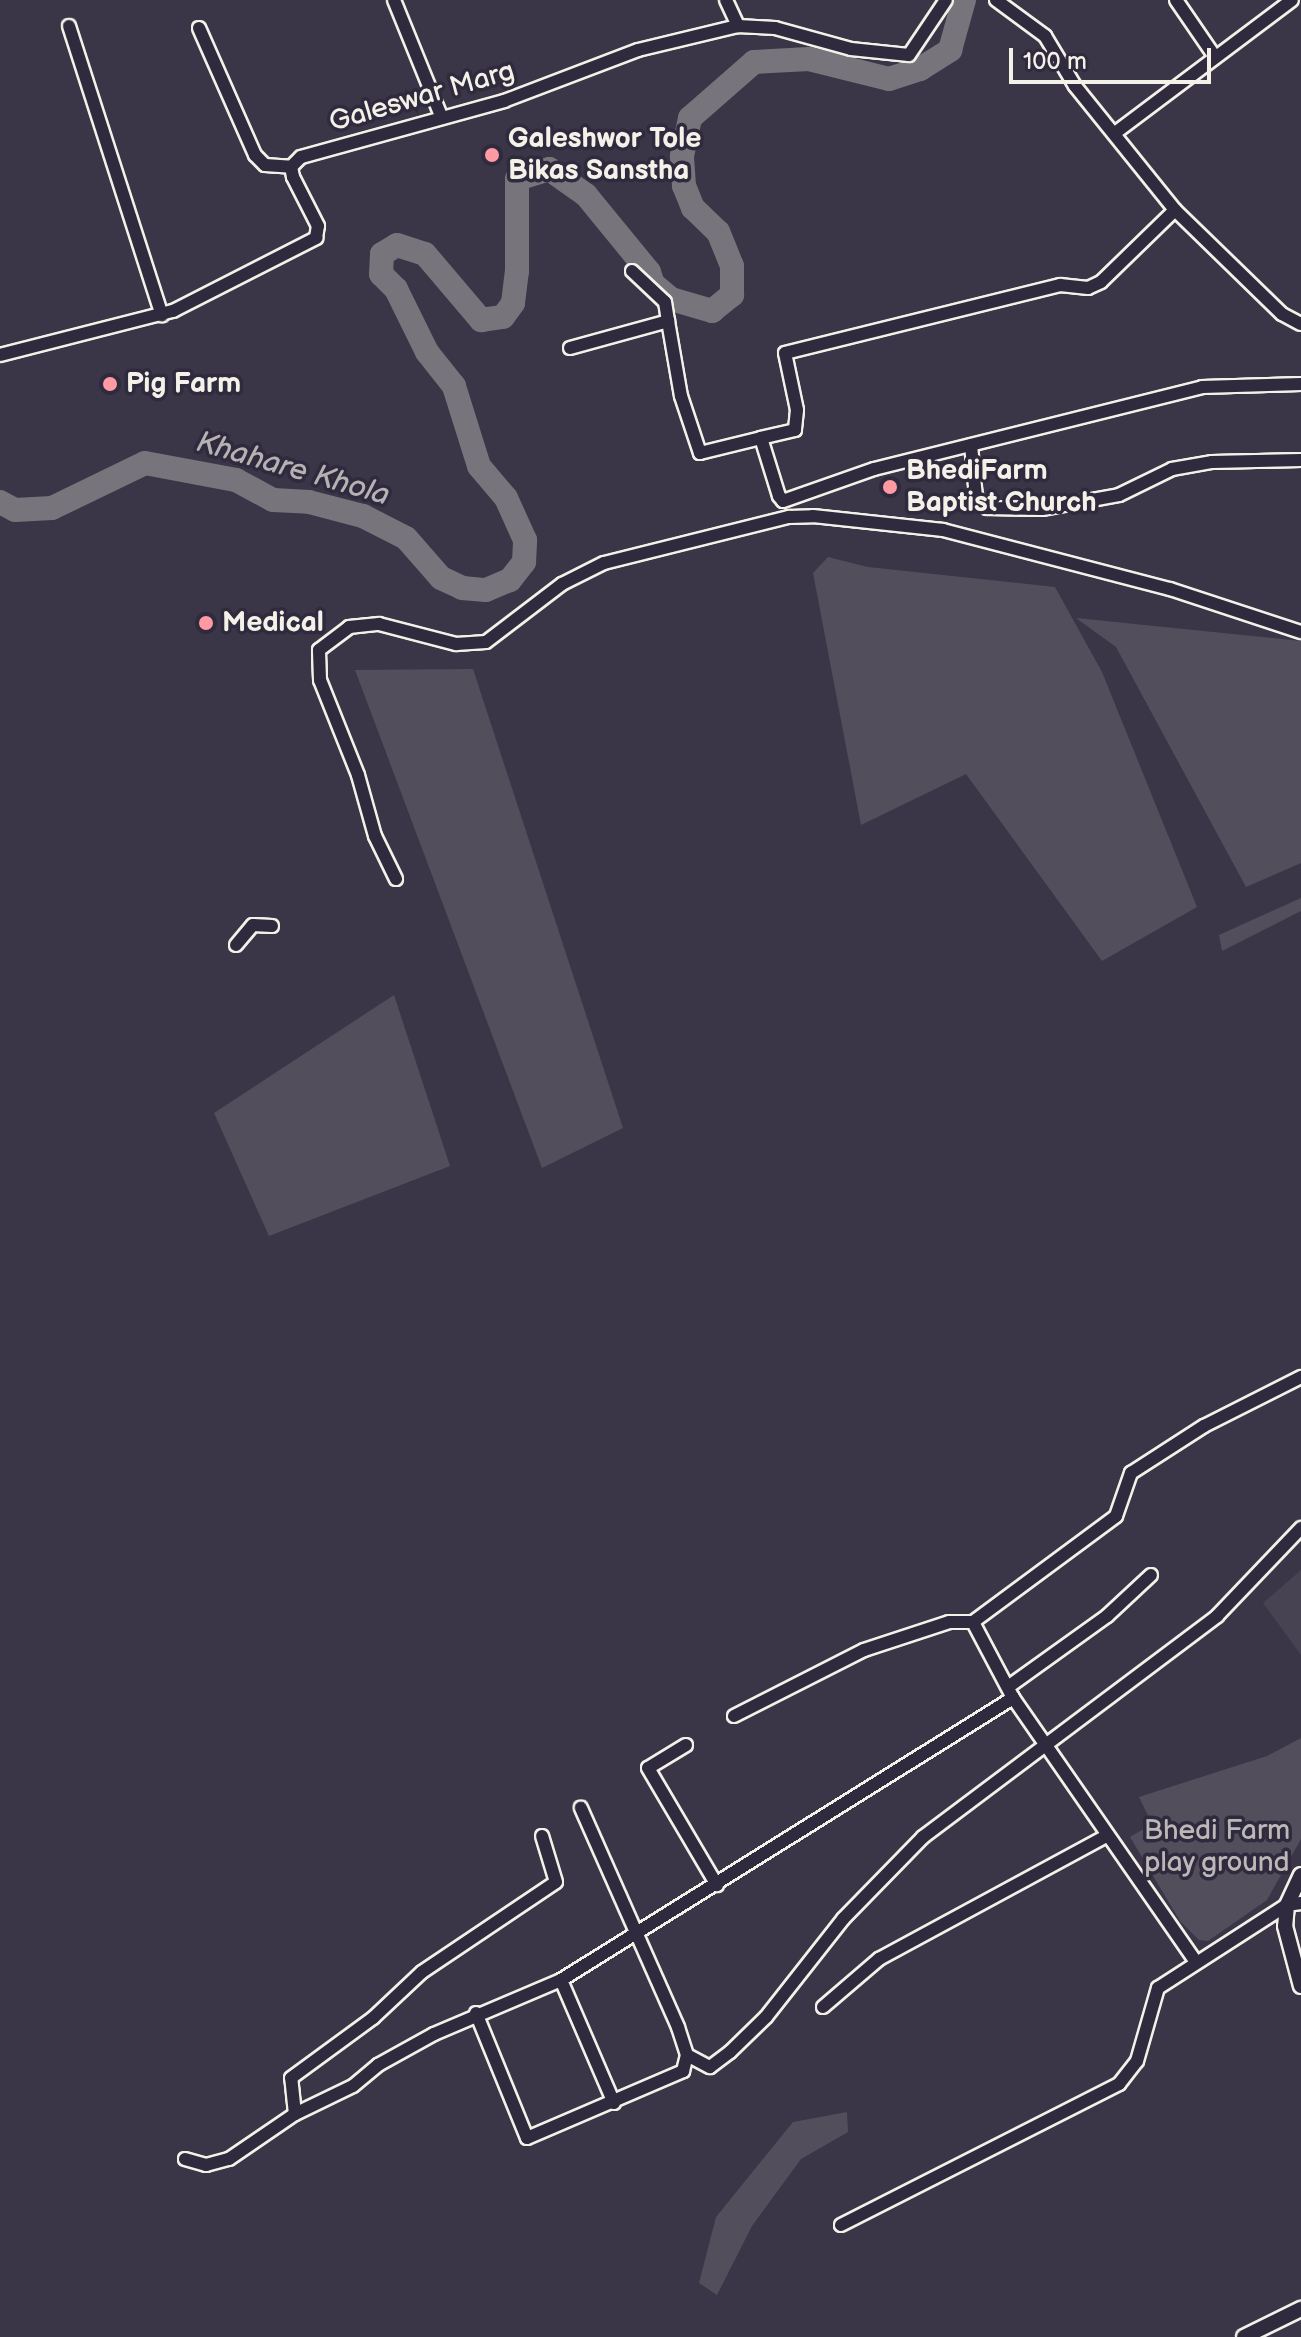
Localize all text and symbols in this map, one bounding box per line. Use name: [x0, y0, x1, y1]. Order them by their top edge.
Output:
scale bar: [1013, 32, 1215, 82]
text: 100 m: [1023, 47, 1087, 76]
street label: Galeswar Marg: [326, 55, 518, 139]
place label: Galeshwor Tole Bikas Sanstha: [508, 122, 701, 188]
marker: Galeshwor Tole Bikas Sanstha: [483, 146, 501, 164]
place label: Pig Farm: [126, 367, 241, 401]
marker: Pig Farm: [101, 375, 119, 393]
water label: Khahare Khola: [192, 424, 394, 514]
place label: BhediFarm Baptist Church: [906, 454, 1097, 520]
marker: BhediFarm Baptist Church: [881, 478, 899, 496]
place label: Medical: [222, 606, 324, 640]
marker: Medical: [197, 614, 215, 632]
park label: Bhedi Farm play ground: [1143, 1814, 1291, 1880]

